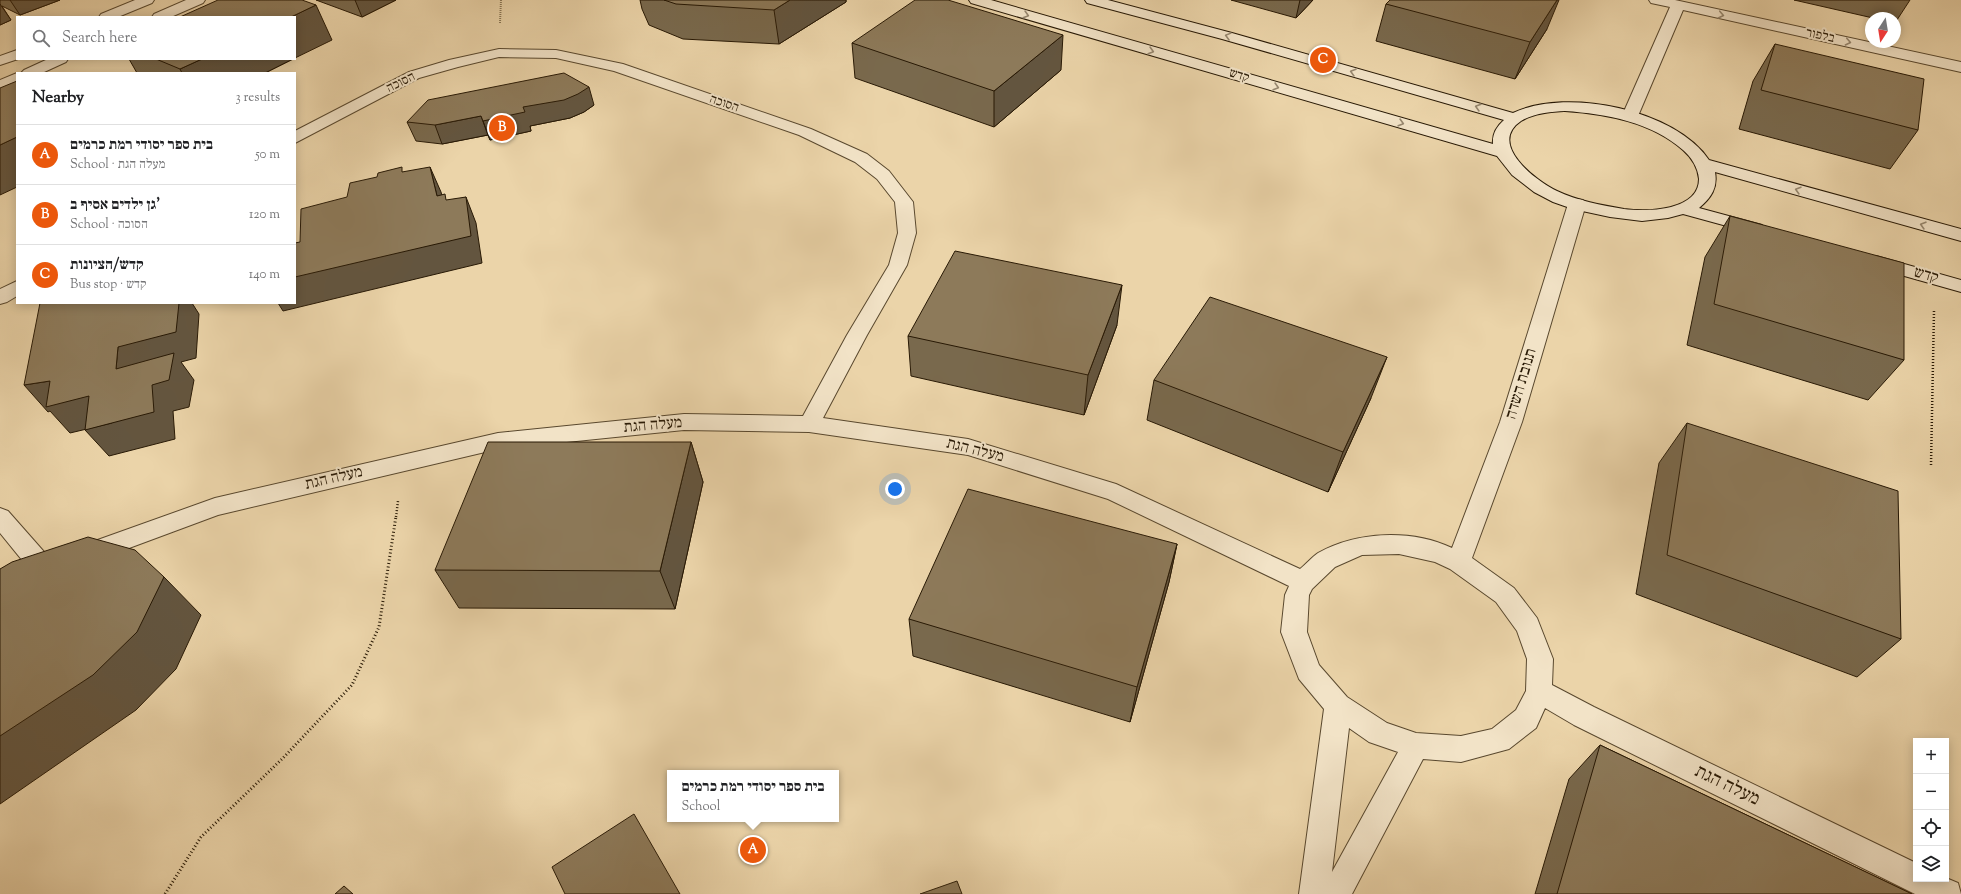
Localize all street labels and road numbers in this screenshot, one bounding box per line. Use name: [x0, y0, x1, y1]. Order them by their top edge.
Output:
street label: בלפור: [1804, 24, 1836, 48]
street label: קדש: [1227, 65, 1251, 87]
street label: הסוכה: [384, 68, 419, 98]
street label: הסוכה: [707, 91, 741, 117]
street label: קדש: [1911, 261, 1941, 291]
street label: תנובת השדה: [1500, 346, 1544, 422]
street label: מעלה הגת: [623, 412, 683, 440]
street label: מעלה הגת: [944, 433, 1006, 469]
street label: מעלה הגת: [303, 461, 365, 497]
street label: מעלה הגת: [1690, 759, 1764, 813]

